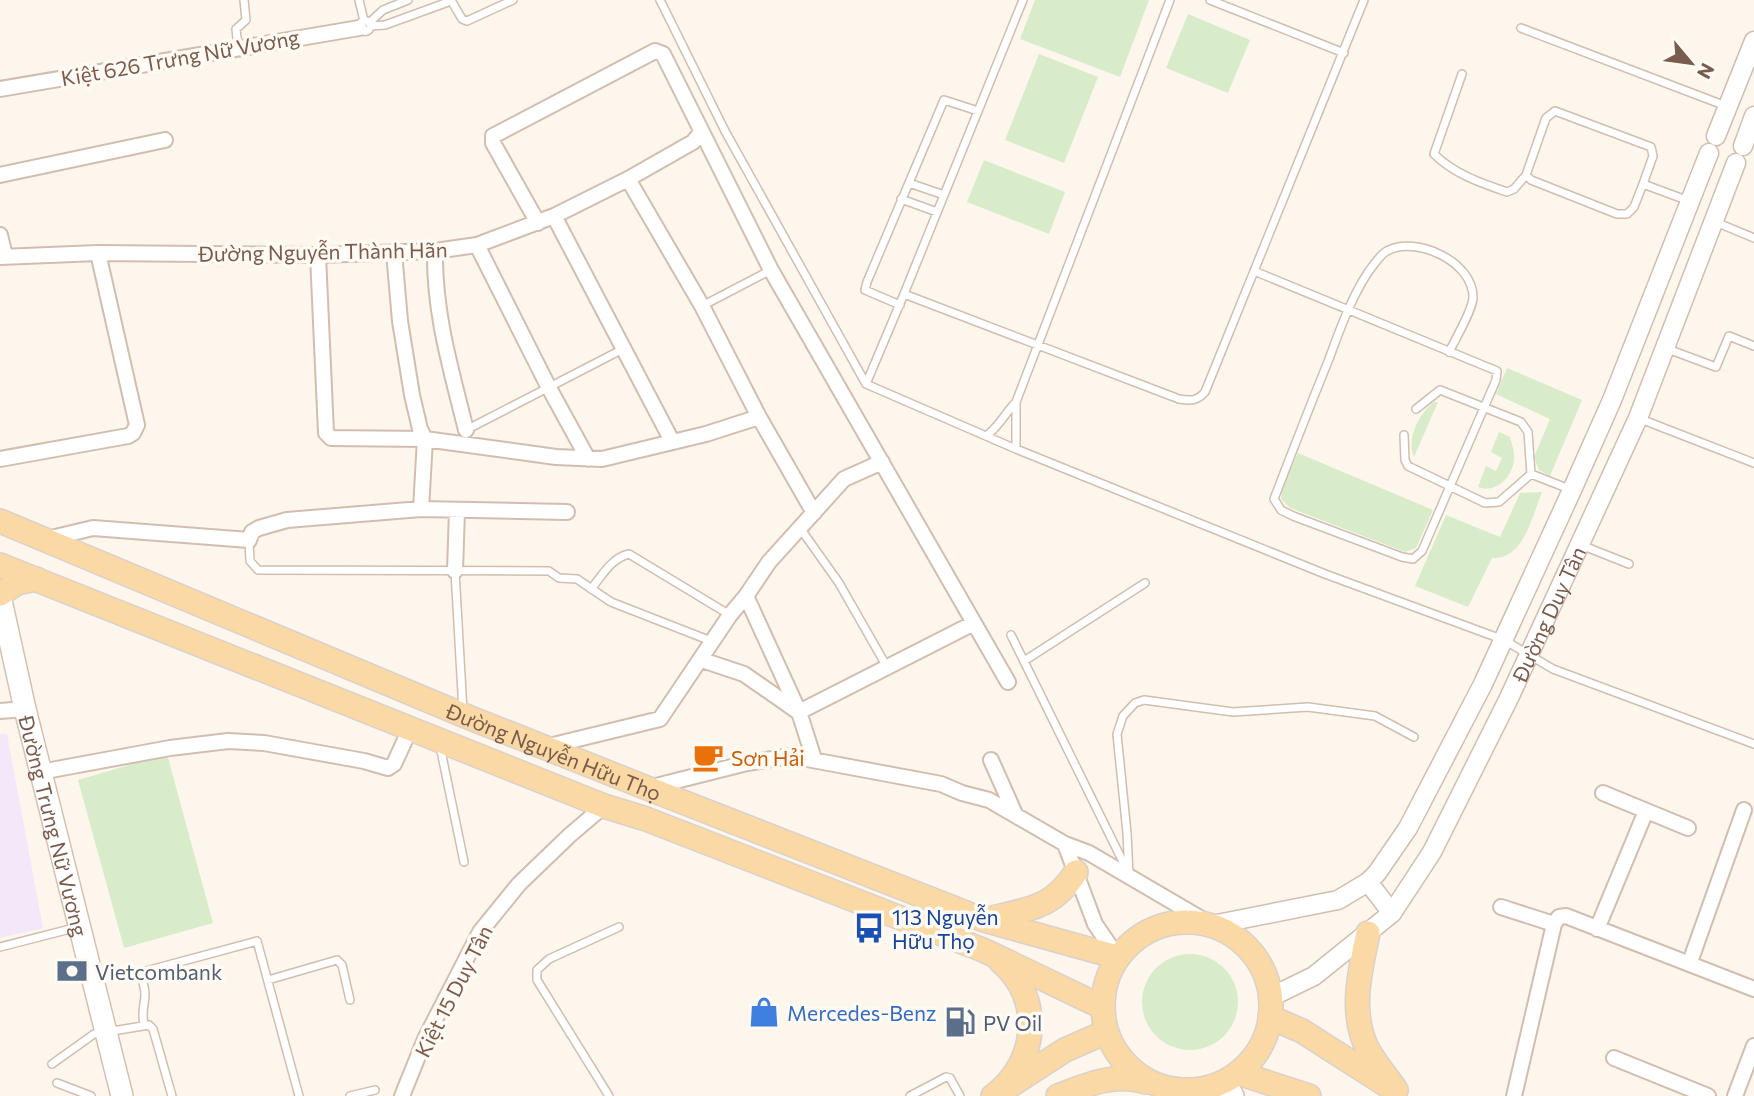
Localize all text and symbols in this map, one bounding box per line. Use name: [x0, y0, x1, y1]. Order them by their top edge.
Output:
street label: Kiệt 626 Trưng Nữ Vương: [59, 24, 301, 90]
north arrow: [1656, 28, 1726, 98]
text: N: [1693, 60, 1720, 83]
street label: Đường Nguyễn Thành Hãn: [197, 235, 448, 266]
street label: Đường Duy Tân: [1505, 542, 1590, 686]
street label: Đường Nguyễn Hữu Thọ: [442, 697, 665, 805]
street label: Đường Trưng Nữ Vương: [14, 711, 94, 939]
cafe icon: Sơn Hải: [691, 740, 725, 774]
place label: Sơn Hải: [731, 745, 805, 770]
place label: 113 Nguyễn Hữu Thọ: [892, 903, 999, 953]
bus stop icon: 113 Nguyễn Hữu Thọ: [852, 911, 886, 945]
street label: Kiệt 15 Duy Tân: [409, 921, 497, 1061]
bank icon: Vietcombank: [55, 954, 89, 988]
place label: Vietcombank: [95, 959, 222, 984]
shop icon: Mercedes-Benz: [747, 995, 781, 1029]
place label: Mercedes-Benz: [787, 1000, 936, 1025]
fuel station icon: PV Oil: [943, 1005, 977, 1039]
place label: PV Oil: [983, 1010, 1042, 1035]

